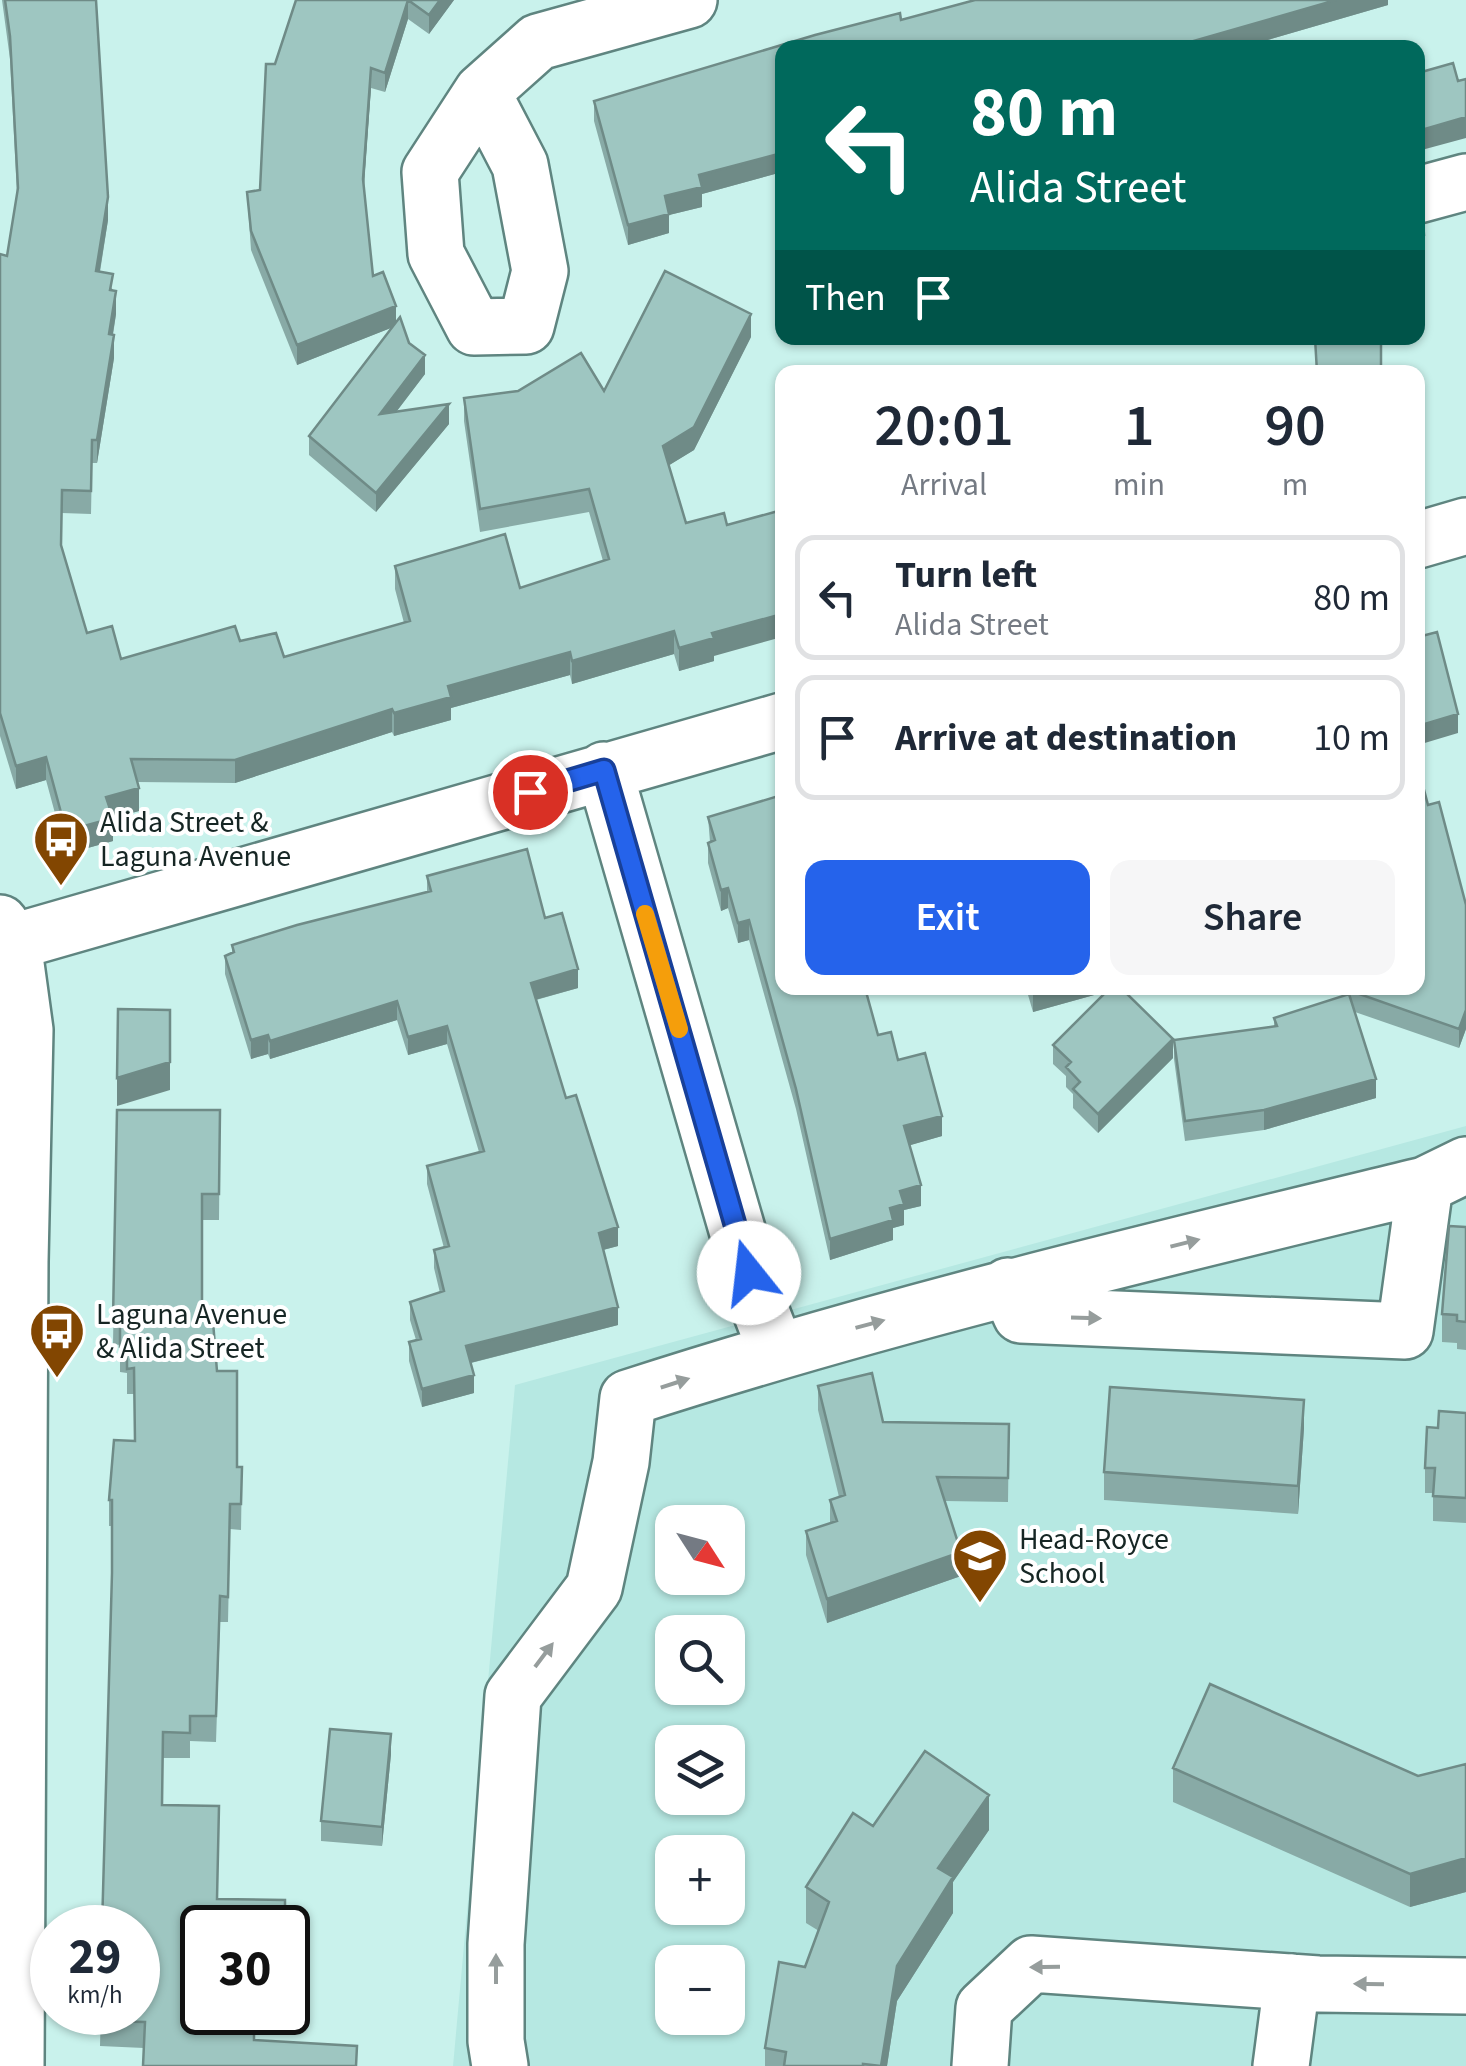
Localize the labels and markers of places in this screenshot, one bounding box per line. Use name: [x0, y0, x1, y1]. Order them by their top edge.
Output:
pin: [488, 750, 573, 835]
place label: Alida Street & Laguna Avenue: [100, 801, 291, 878]
bus stop icon: Alida Street & Laguna Avenue: [31, 809, 91, 888]
place label: Laguna Avenue & Alida Street: [96, 1293, 287, 1370]
bus stop icon: Laguna Avenue & Alida Street: [27, 1301, 87, 1380]
place label: Head-Royce School: [1019, 1518, 1169, 1595]
school or university icon: Head-Royce School: [950, 1526, 1010, 1605]

